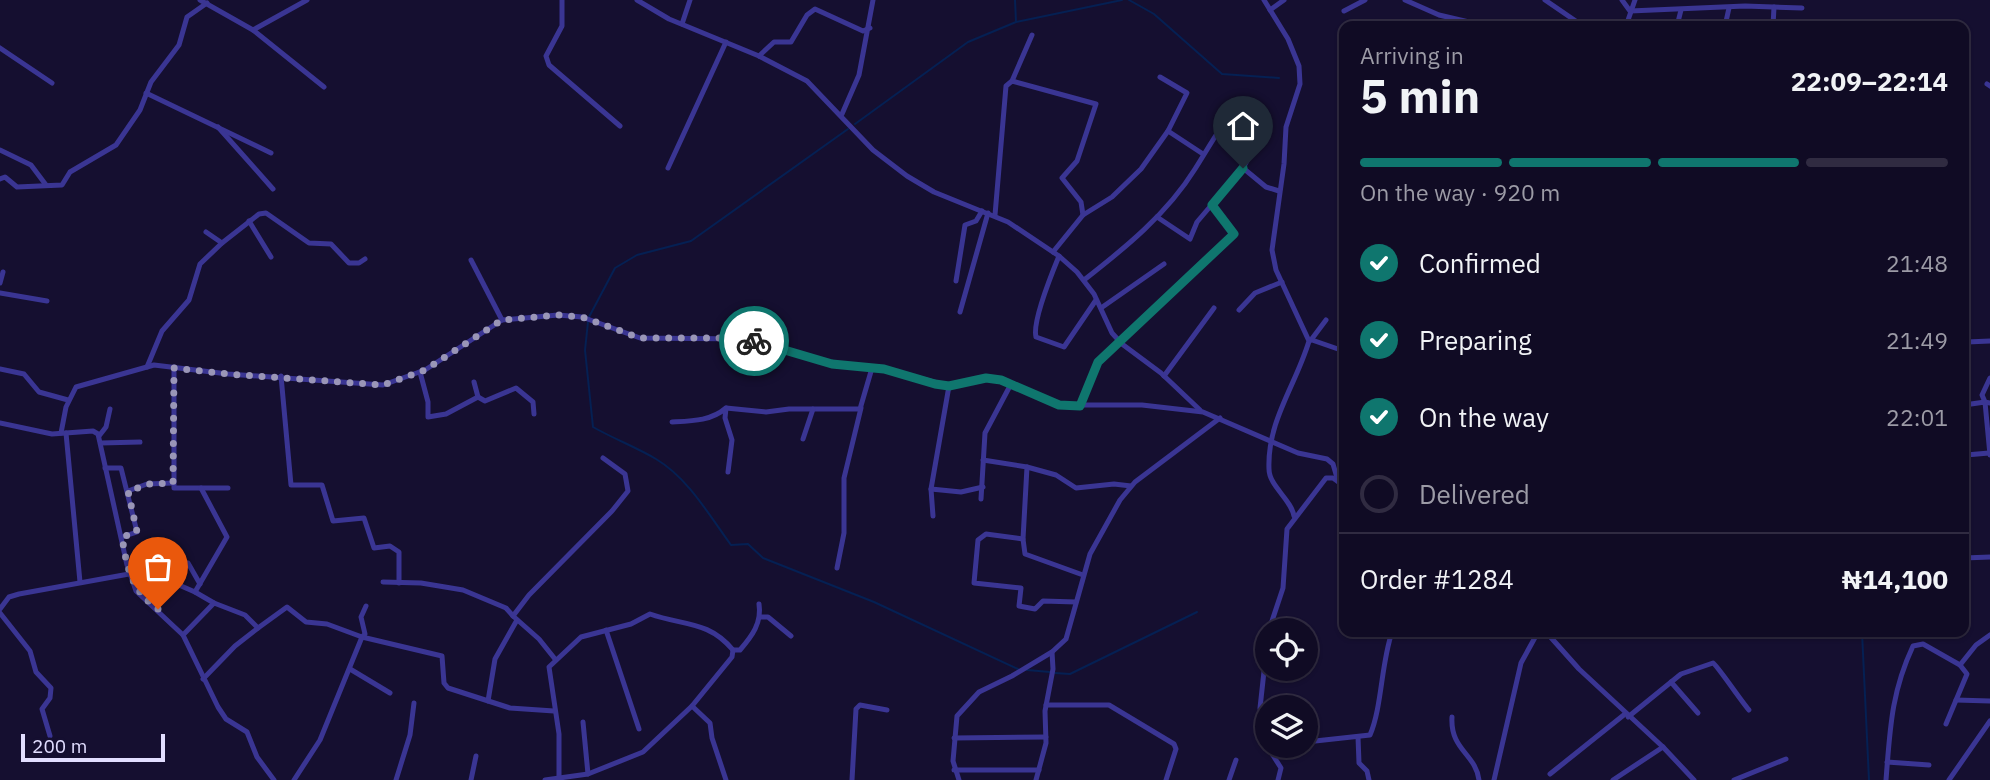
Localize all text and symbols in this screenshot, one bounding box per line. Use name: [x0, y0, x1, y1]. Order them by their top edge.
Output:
text: Arriving in: [1360, 40, 1464, 70]
text: 22:09–22:14: [1791, 64, 1948, 98]
text: 5 min: [1360, 66, 1480, 126]
pin: [1213, 96, 1273, 168]
icon: home: [1224, 107, 1262, 145]
text: On the way · 920 m: [1360, 177, 1560, 207]
icon: check: [1360, 244, 1398, 282]
text: Confirmed: [1419, 246, 1541, 280]
text: 21:48: [1886, 248, 1948, 278]
courier: [719, 306, 789, 376]
icon: check: [1360, 321, 1398, 359]
icon: bike: [735, 322, 773, 360]
text: Preparing: [1419, 323, 1532, 357]
text: 21:49: [1886, 325, 1948, 355]
icon: check: [1360, 398, 1398, 436]
text: On the way: [1419, 400, 1549, 434]
text: 22:01: [1886, 402, 1948, 432]
text: Delivered: [1419, 477, 1530, 511]
pin: [128, 537, 188, 609]
icon: bag: [139, 548, 177, 586]
text: Order #1284: [1360, 562, 1514, 596]
text: ₦14,100: [1842, 562, 1948, 596]
map controls: [1255, 618, 1318, 758]
button: locate: [1255, 618, 1318, 681]
button: layers: [1255, 695, 1318, 758]
scale bar: [21, 731, 164, 763]
text: 200 m: [32, 734, 87, 758]

